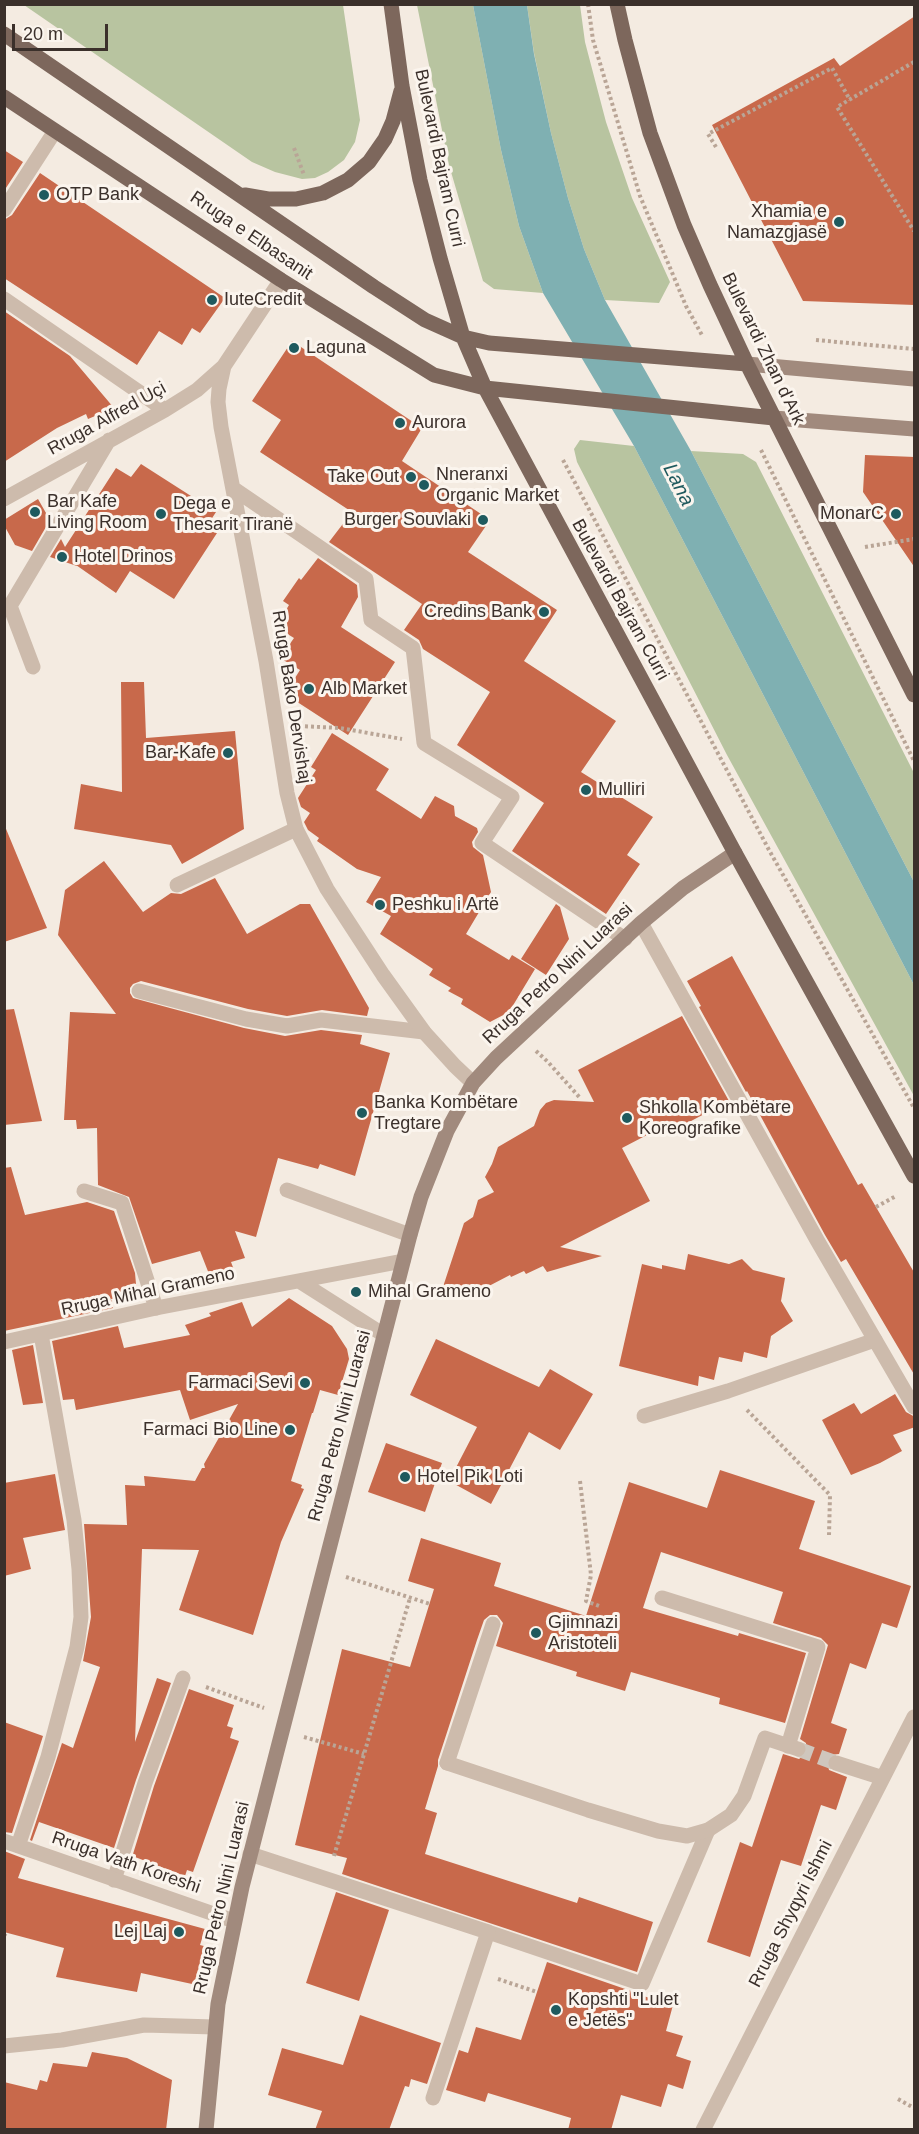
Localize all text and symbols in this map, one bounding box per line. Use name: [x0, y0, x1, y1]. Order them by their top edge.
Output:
scale bar: [15, 12, 111, 50]
text: 20 m: [23, 24, 63, 44]
street label: Bulevardi Bajram Curri: [410, 67, 468, 249]
place label: OTP Bank: [56, 184, 139, 206]
street label: Rruga e Elbasanit: [186, 187, 316, 285]
marker: OTP Bank: [37, 188, 51, 202]
place label: Xhamia e Namazgjasë: [727, 201, 827, 244]
marker: Xhamia e Namazgjasë: [832, 215, 846, 229]
street label: Bulevardi Zhan d'Ark: [717, 269, 809, 429]
place label: IuteCredit: [224, 289, 302, 311]
marker: IuteCredit: [205, 293, 219, 307]
place label: Laguna: [306, 337, 366, 359]
marker: Laguna: [287, 341, 301, 355]
street label: Rruga Alfred Uçi: [44, 378, 170, 460]
place label: Aurora: [412, 412, 466, 434]
marker: Aurora: [393, 416, 407, 430]
water label: Lana: [657, 460, 699, 510]
place label: Nneranxi Organic Market: [436, 464, 559, 506]
place label: Take Out: [327, 466, 399, 488]
marker: Take Out: [404, 470, 418, 484]
marker: Nneranxi Organic Market: [417, 478, 431, 492]
place label: Bar Kafe Living Room: [47, 491, 147, 534]
place label: Dega e Thesarit Tiranë: [173, 493, 293, 536]
place label: MonarC: [820, 503, 884, 525]
marker: Bar Kafe Living Room: [28, 505, 42, 519]
marker: Dega e Thesarit Tiranë: [154, 507, 168, 521]
marker: MonarC: [889, 507, 903, 521]
place label: Burger Souvlaki: [344, 509, 471, 531]
marker: Burger Souvlaki: [476, 513, 490, 527]
street label: Bulevardi Bajram Curri: [567, 516, 673, 684]
place label: Hotel Drinos: [74, 546, 173, 568]
marker: Hotel Drinos: [55, 550, 69, 564]
place label: Credins Bank: [424, 601, 532, 623]
marker: Credins Bank: [537, 605, 551, 619]
street label: Rruga Bako Dervishaj: [267, 609, 315, 785]
place label: Alb Market: [321, 678, 407, 700]
marker: Alb Market: [302, 682, 316, 696]
place label: Bar-Kafe: [145, 742, 216, 764]
marker: Bar-Kafe: [221, 746, 235, 760]
place label: Mulliri: [598, 779, 645, 801]
marker: Mulliri: [579, 783, 593, 797]
place label: Peshku i Artë: [392, 894, 499, 916]
marker: Peshku i Artë: [373, 898, 387, 912]
street label: Rruga Petro Nini Luarasi: [479, 899, 637, 1049]
place label: Banka Kombëtare Tregtare: [374, 1092, 518, 1134]
place label: Shkolla Kombëtare Koreografike: [639, 1097, 791, 1140]
marker: Banka Kombëtare Tregtare: [355, 1106, 369, 1120]
marker: Shkolla Kombëtare Koreografike: [620, 1111, 634, 1125]
street label: Rruga Mihal Grameno: [59, 1263, 237, 1321]
place label: Mihal Grameno: [368, 1281, 491, 1303]
marker: Mihal Grameno: [349, 1285, 363, 1299]
street label: Rruga Petro Nini Luarasi: [304, 1328, 376, 1524]
place label: Farmaci Sevi: [188, 1372, 293, 1394]
marker: Farmaci Sevi: [298, 1376, 312, 1390]
place label: Farmaci Bio Line: [143, 1419, 278, 1441]
marker: Farmaci Bio Line: [283, 1423, 297, 1437]
place label: Hotel Pik Loti: [417, 1466, 523, 1488]
marker: Hotel Pik Loti: [398, 1470, 412, 1484]
place label: Gjimnazi Aristoteli: [548, 1612, 618, 1654]
marker: Gjimnazi Aristoteli: [529, 1626, 543, 1640]
street label: Rruga Petro Nini Luarasi: [189, 1800, 255, 1996]
street label: Rruga Vath Koreshi: [49, 1827, 203, 1899]
street label: Rruga Shyqyri Ishmi: [745, 1837, 837, 1991]
place label: Lej Laj: [114, 1921, 167, 1943]
marker: Lej Laj: [172, 1925, 186, 1939]
place label: Kopshti "Lulet e Jetës": [568, 1989, 678, 2032]
marker: Kopshti "Lulet e Jetës": [549, 2003, 563, 2017]

